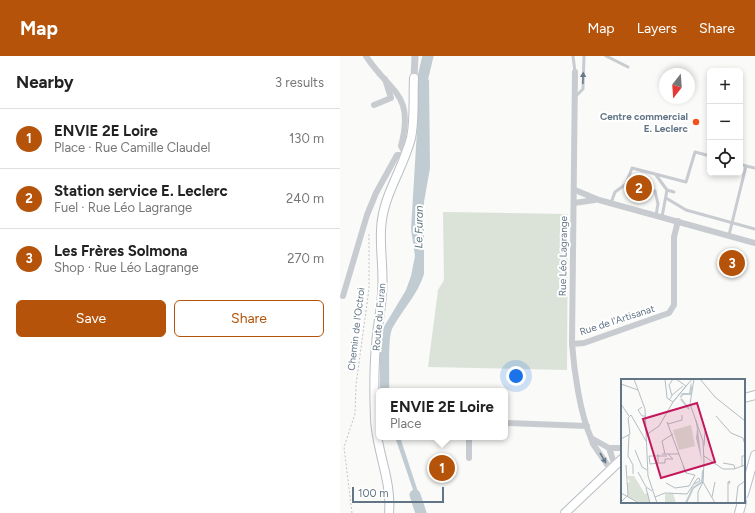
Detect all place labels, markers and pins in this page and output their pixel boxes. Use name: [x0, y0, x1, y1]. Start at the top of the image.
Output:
place label: Centre commercial E. Leclerc: [600, 110, 689, 135]
marker: Centre commercial E. Leclerc: [691, 117, 701, 127]
pin: 2: [626, 173, 652, 203]
pin: 3: [719, 248, 745, 278]
pin: 1: [429, 453, 455, 483]

